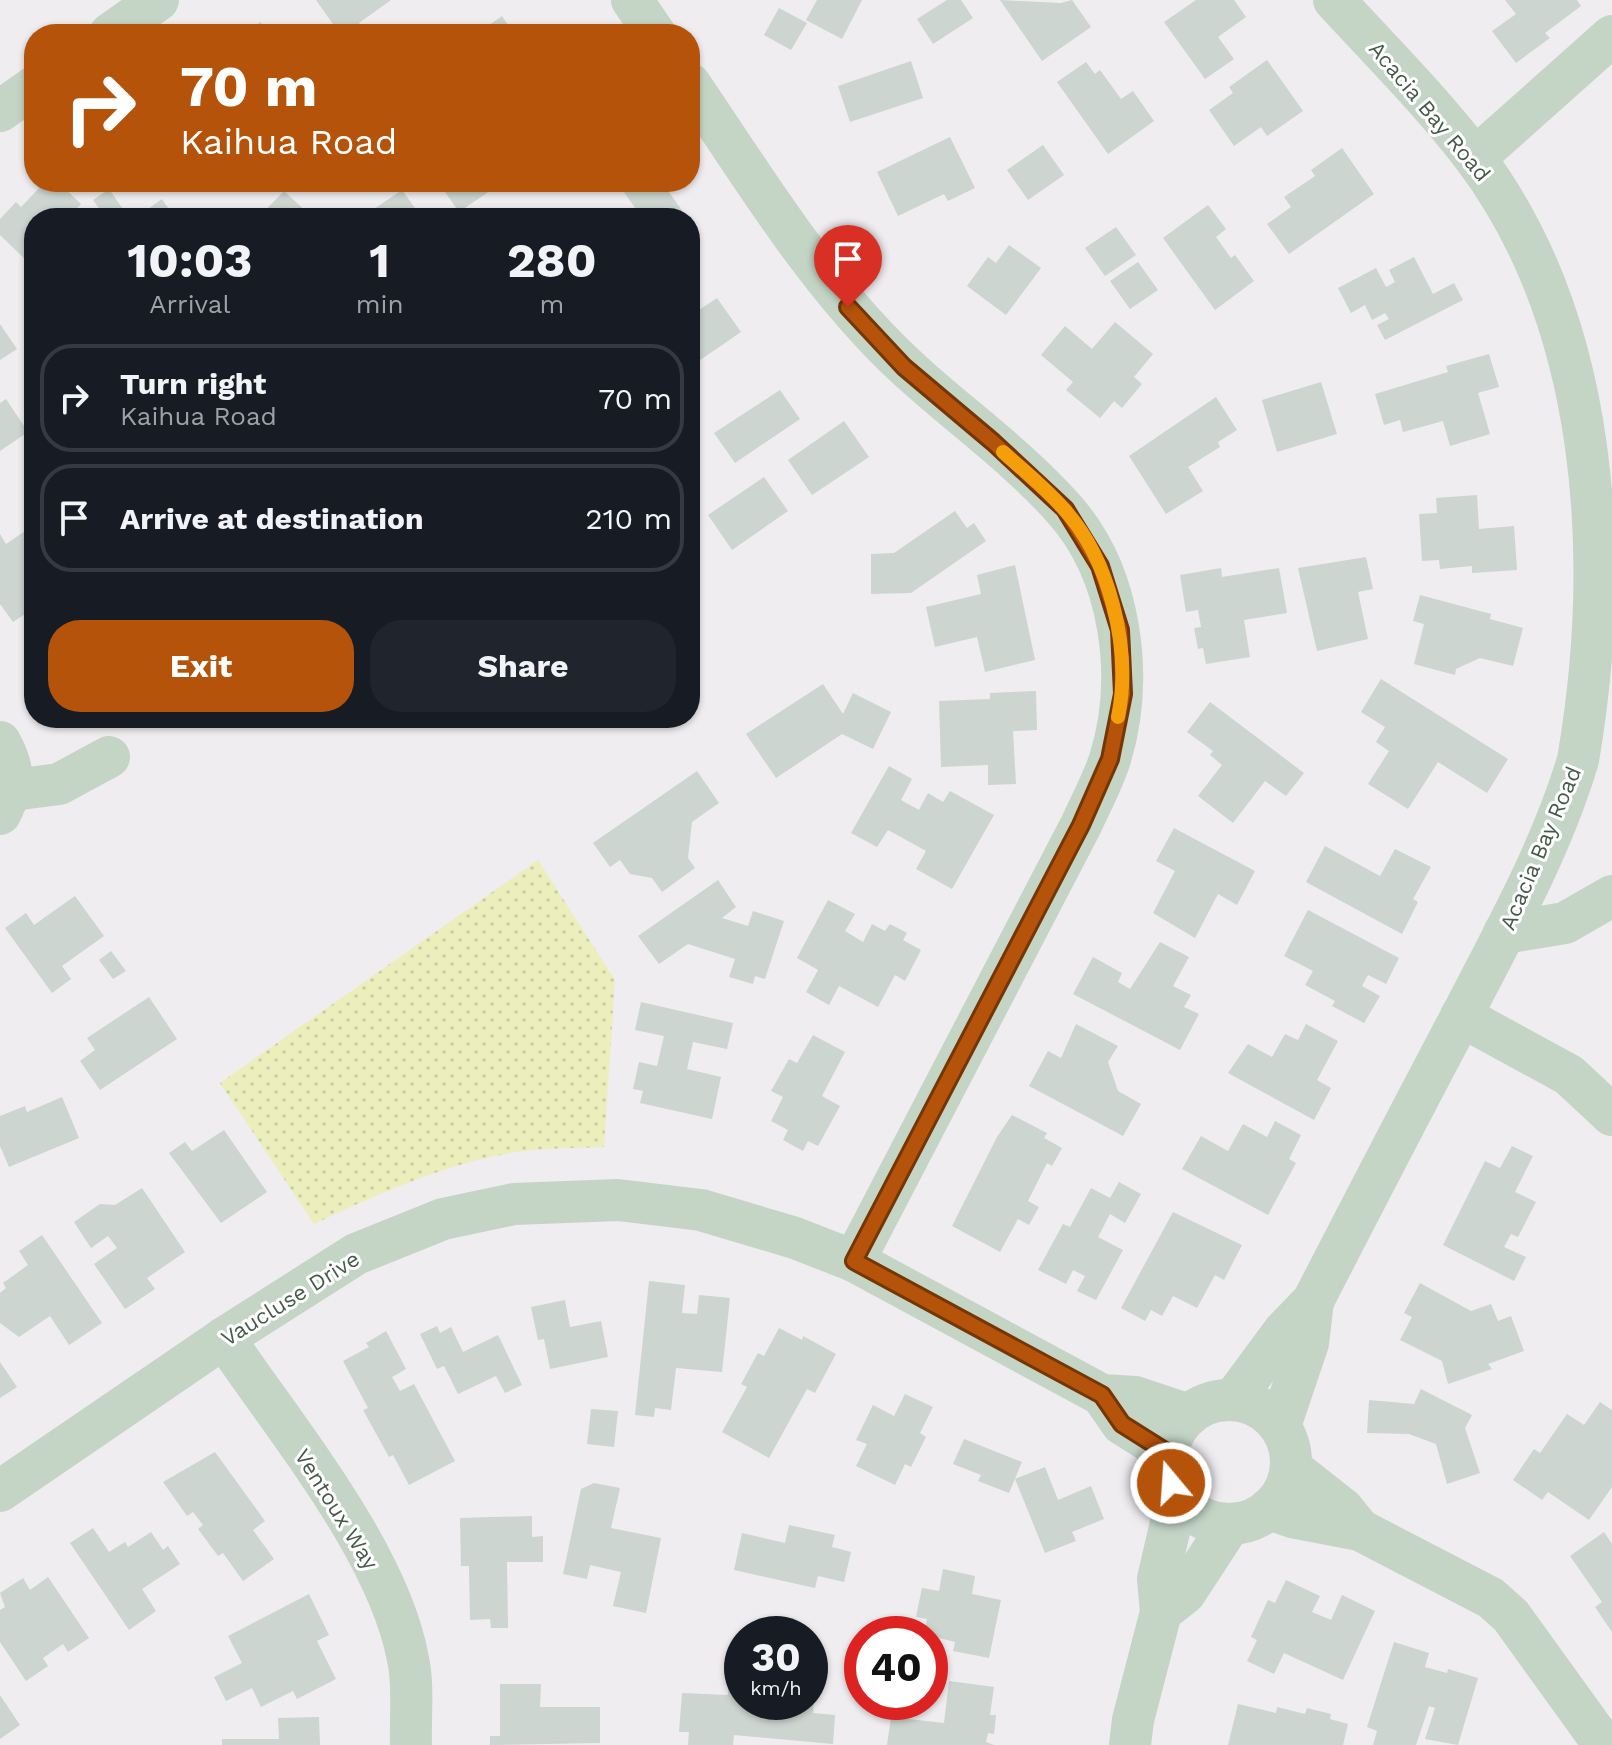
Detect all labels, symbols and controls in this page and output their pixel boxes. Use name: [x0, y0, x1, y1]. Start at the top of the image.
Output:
street label: Acacia Bay Road: [1364, 36, 1495, 186]
text: 70 m: [180, 54, 317, 120]
icon: right: [48, 56, 152, 160]
text: Kaihua Road: [180, 121, 397, 163]
pin: [814, 225, 882, 307]
text: 10:03: [127, 232, 252, 289]
text: 1: [369, 232, 390, 289]
text: 280: [507, 232, 597, 289]
icon: arrive: [826, 237, 870, 281]
text: Arrival: [149, 289, 230, 319]
text: min: [356, 289, 404, 319]
text: m: [539, 289, 564, 319]
text: Turn right: [120, 366, 266, 401]
icon: right: [52, 376, 96, 420]
text: 70 m: [598, 381, 672, 416]
text: Kaihua Road: [120, 401, 277, 431]
icon: arrive: [52, 496, 96, 540]
text: Arrive at destination: [120, 501, 424, 536]
text: 210 m: [585, 501, 672, 536]
button: Exit: [48, 620, 354, 712]
button: Share: [370, 620, 676, 712]
street label: Acacia Bay Road: [1495, 763, 1586, 934]
street label: Vaucluse Drive: [217, 1246, 364, 1351]
position arrow: [1129, 1441, 1213, 1525]
street label: Ventoux Way: [290, 1445, 384, 1575]
speed limit sign: 40: [844, 1616, 948, 1720]
text: 30: [751, 1634, 801, 1681]
text: km/h: [750, 1676, 802, 1700]

